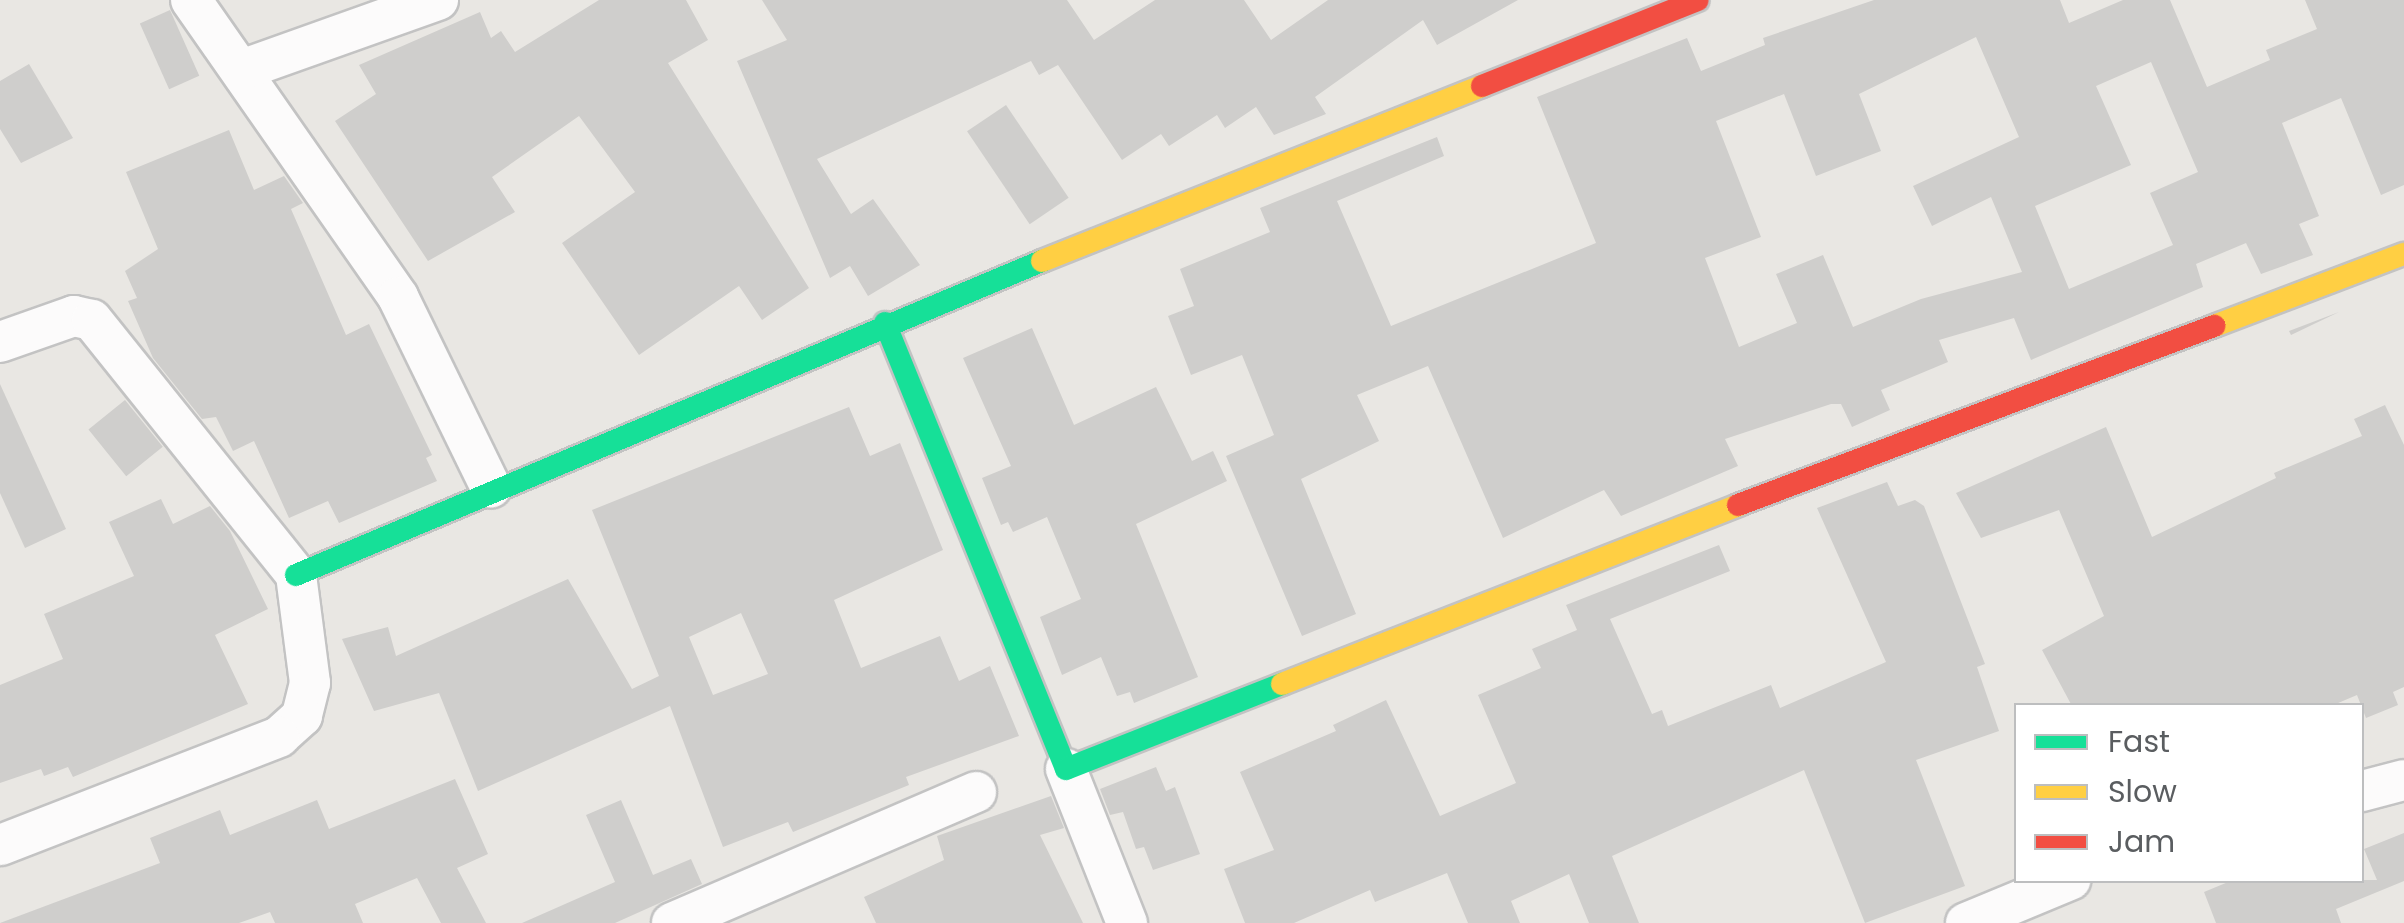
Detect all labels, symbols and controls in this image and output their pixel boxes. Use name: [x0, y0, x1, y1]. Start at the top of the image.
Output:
legend: [2014, 703, 2364, 883]
text: Fast: [2108, 720, 2170, 763]
text: Slow: [2108, 770, 2177, 813]
text: Jam: [2108, 820, 2175, 863]

